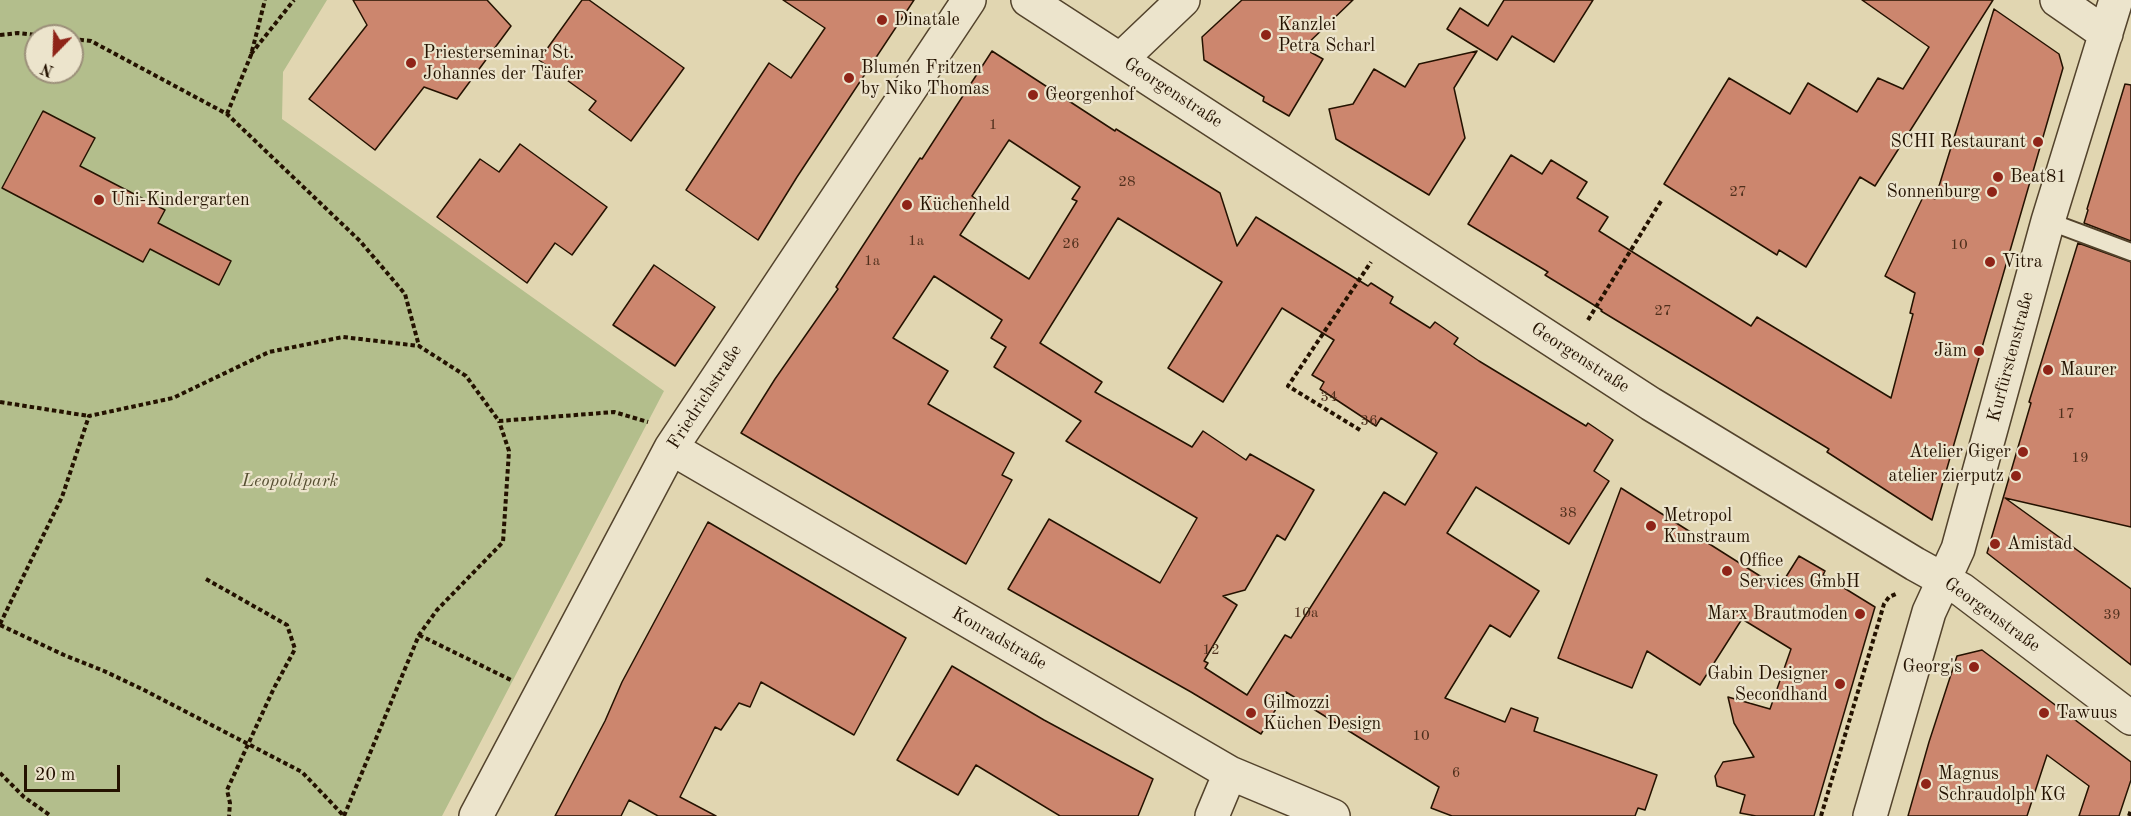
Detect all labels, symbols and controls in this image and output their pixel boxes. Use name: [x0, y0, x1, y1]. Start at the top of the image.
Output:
place label: Dinatale: [894, 9, 960, 31]
marker: Dinatale: [875, 13, 889, 27]
place label: Kanzlei Petra Scharl: [1278, 14, 1375, 57]
north arrow: [24, 24, 84, 84]
marker: Kanzlei Petra Scharl: [1259, 28, 1273, 42]
place label: Priesterseminar St. Johannes der Täufer: [423, 42, 583, 84]
street label: Georgenstraße: [1120, 53, 1226, 133]
marker: Priesterseminar St. Johannes der Täufer: [404, 56, 418, 70]
place label: Blumen Fritzen by Niko Thomas: [861, 57, 989, 100]
text: N: [39, 59, 57, 78]
marker: Blumen Fritzen by Niko Thomas: [842, 71, 856, 85]
place label: Georgenhof: [1045, 84, 1135, 106]
marker: Georgenhof: [1026, 88, 1040, 102]
house number: 1: [989, 116, 997, 134]
place label: SCHI Restaurant: [1890, 131, 2026, 153]
marker: SCHI Restaurant: [2031, 135, 2045, 149]
place label: Beat81: [2010, 166, 2067, 188]
marker: Beat81: [1991, 170, 2005, 184]
house number: 28: [1118, 173, 1136, 191]
place label: Sonnenburg: [1887, 181, 1980, 203]
house number: 27: [1729, 183, 1747, 201]
marker: Sonnenburg: [1985, 185, 1999, 199]
place label: Uni-Kindergarten: [111, 189, 250, 211]
marker: Uni-Kindergarten: [92, 193, 106, 207]
place label: Küchenheld: [919, 194, 1010, 216]
marker: Küchenheld: [900, 198, 914, 212]
house number: 1a: [908, 232, 924, 250]
house number: 26: [1062, 235, 1080, 253]
house number: 10: [1950, 236, 1968, 254]
place label: Vitra: [2002, 251, 2043, 273]
house number: 1a: [864, 252, 880, 270]
marker: Vitra: [1983, 255, 1997, 269]
street label: Kurfürstenstraße: [1983, 290, 2039, 424]
house number: 27: [1654, 302, 1672, 320]
street label: Georgenstraße: [1527, 318, 1633, 398]
place label: Jäm: [1934, 340, 1967, 362]
street label: Friedrichstraße: [663, 341, 747, 453]
marker: Jäm: [1972, 344, 1986, 358]
place label: Maurer: [2060, 359, 2117, 381]
marker: Maurer: [2041, 363, 2055, 377]
house number: 34: [1320, 388, 1338, 406]
house number: 17: [2057, 405, 2075, 423]
house number: 36: [1360, 412, 1378, 430]
place label: Atelier Giger: [1909, 441, 2011, 463]
marker: Atelier Giger: [2016, 445, 2030, 459]
house number: 19: [2071, 449, 2089, 467]
place label: atelier zierputz: [1889, 465, 2004, 487]
marker: atelier zierputz: [2009, 469, 2023, 483]
park label: Leopoldpark: [242, 470, 338, 492]
house number: 38: [1559, 504, 1577, 522]
place label: Metropol Kunstraum: [1663, 505, 1750, 548]
marker: Metropol Kunstraum: [1644, 519, 1658, 533]
place label: Amistad: [2007, 533, 2072, 555]
marker: Amistad: [1988, 537, 2002, 551]
place label: Office Services GmbH: [1739, 550, 1860, 592]
marker: Office Services GmbH: [1720, 564, 1734, 578]
street label: Georgenstraße: [1940, 573, 2044, 657]
street label: Konradstraße: [948, 603, 1050, 675]
place label: Marx Brautmoden: [1707, 603, 1848, 625]
house number: 10a: [1294, 604, 1318, 622]
house number: 39: [2103, 606, 2121, 624]
marker: Marx Brautmoden: [1853, 607, 1867, 621]
house number: 12: [1202, 641, 1220, 659]
place label: Georg's: [1903, 656, 1962, 678]
marker: Georg's: [1967, 660, 1981, 674]
place label: Gabin Designer Secondhand: [1707, 663, 1828, 706]
marker: Gabin Designer Secondhand: [1833, 677, 1847, 691]
place label: Gilmozzi Küchen Design: [1263, 692, 1381, 734]
place label: Tawuus: [2056, 702, 2117, 724]
marker: Gilmozzi Küchen Design: [1244, 706, 1258, 720]
marker: Tawuus: [2037, 706, 2051, 720]
house number: 10: [1412, 727, 1430, 745]
scale bar: [27, 753, 123, 791]
place label: Magnus Schraudolph KG: [1938, 763, 2066, 806]
house number: 6: [1452, 764, 1460, 782]
text: 20 m: [35, 766, 75, 784]
marker: Magnus Schraudolph KG: [1919, 777, 1933, 791]

